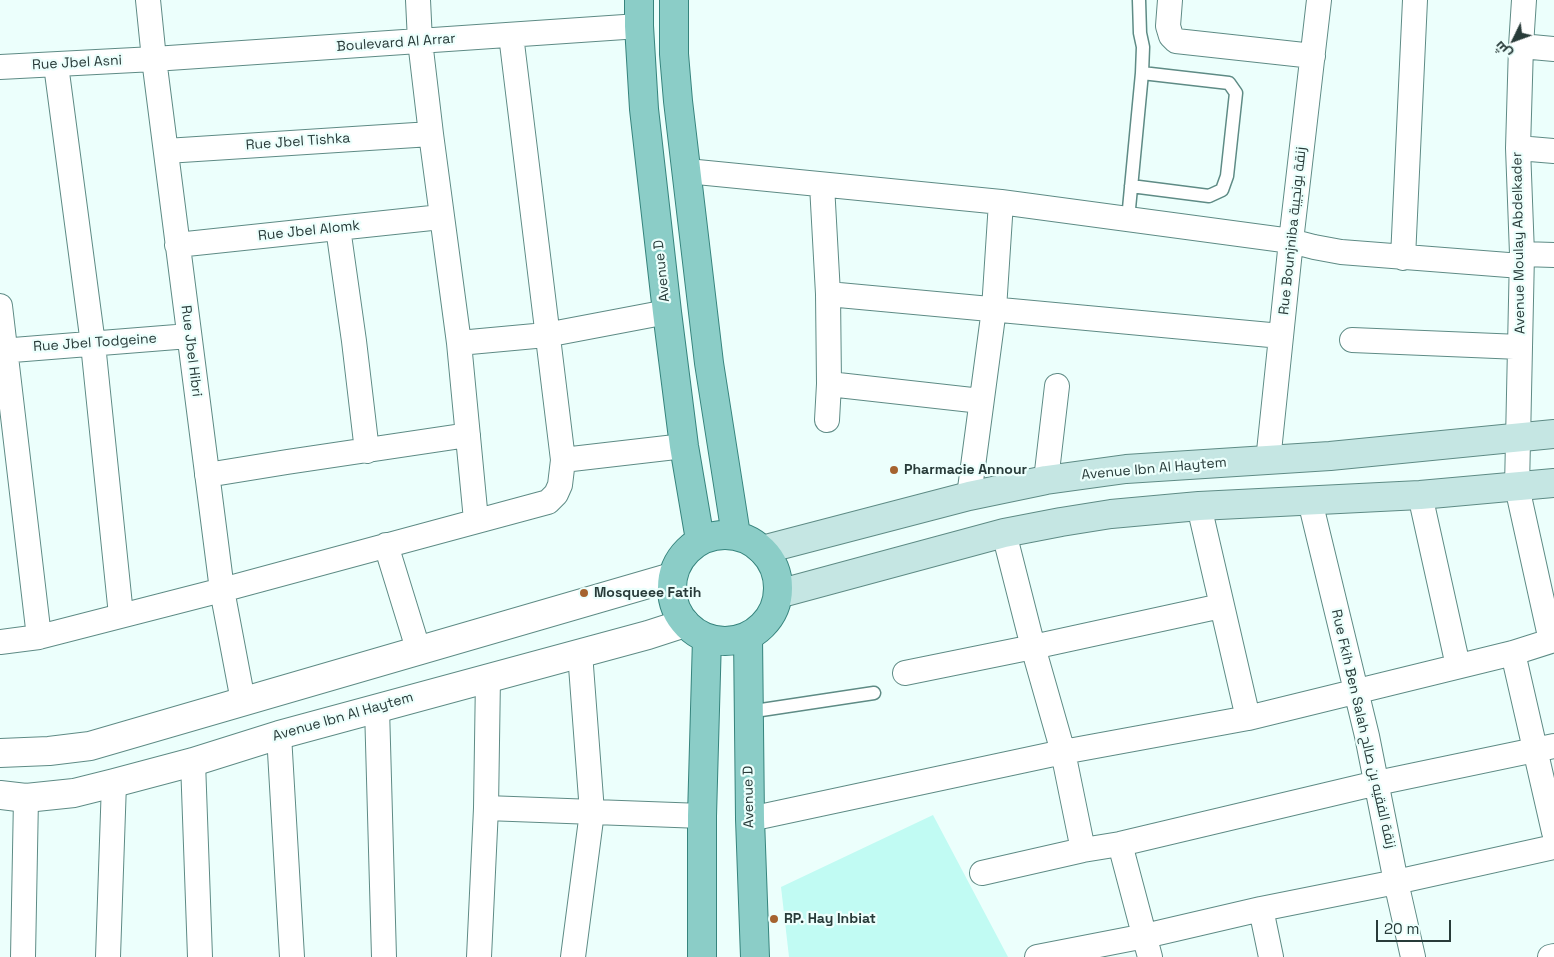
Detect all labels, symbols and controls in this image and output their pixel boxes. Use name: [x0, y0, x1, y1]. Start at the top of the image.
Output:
north arrow: [1489, 15, 1539, 65]
street label: Boulevard Al Arrar: [336, 30, 456, 56]
text: ش: [1490, 37, 1516, 63]
street label: Rue Jbel Asni: [32, 52, 122, 74]
street label: Rue Jbel Tishka: [245, 130, 351, 154]
street label: Rue Bounjniba زنقة بونجيبة: [1276, 146, 1310, 316]
street label: Avenue Moulay Abdelkader: [1509, 152, 1529, 334]
street label: Rue Jbel Alomk: [257, 217, 361, 245]
street label: Avenue D: [650, 239, 674, 303]
street label: Rue Jbel Hibri: [177, 304, 205, 398]
street label: Rue Jbel Todgeine: [33, 330, 157, 356]
street label: Avenue Ibn Al Haytem: [1081, 454, 1227, 484]
place label: Pharmacie Annour: [904, 462, 1027, 478]
marker: Pharmacie Annour: [888, 464, 900, 476]
place label: Mosqueee Fatih: [594, 585, 701, 601]
marker: Mosqueee Fatih: [578, 587, 590, 599]
street label: Rue Fkih Ben Salah زنقة الفقيه بن صالح: [1327, 608, 1399, 850]
street label: Avenue Ibn Al Haytem: [271, 689, 415, 745]
street label: Avenue D: [740, 766, 758, 828]
scale bar: [1379, 910, 1454, 942]
place label: RP. Hay Inbiat: [784, 911, 876, 927]
marker: RP. Hay Inbiat: [768, 913, 780, 925]
text: 20 m: [1384, 919, 1419, 938]

